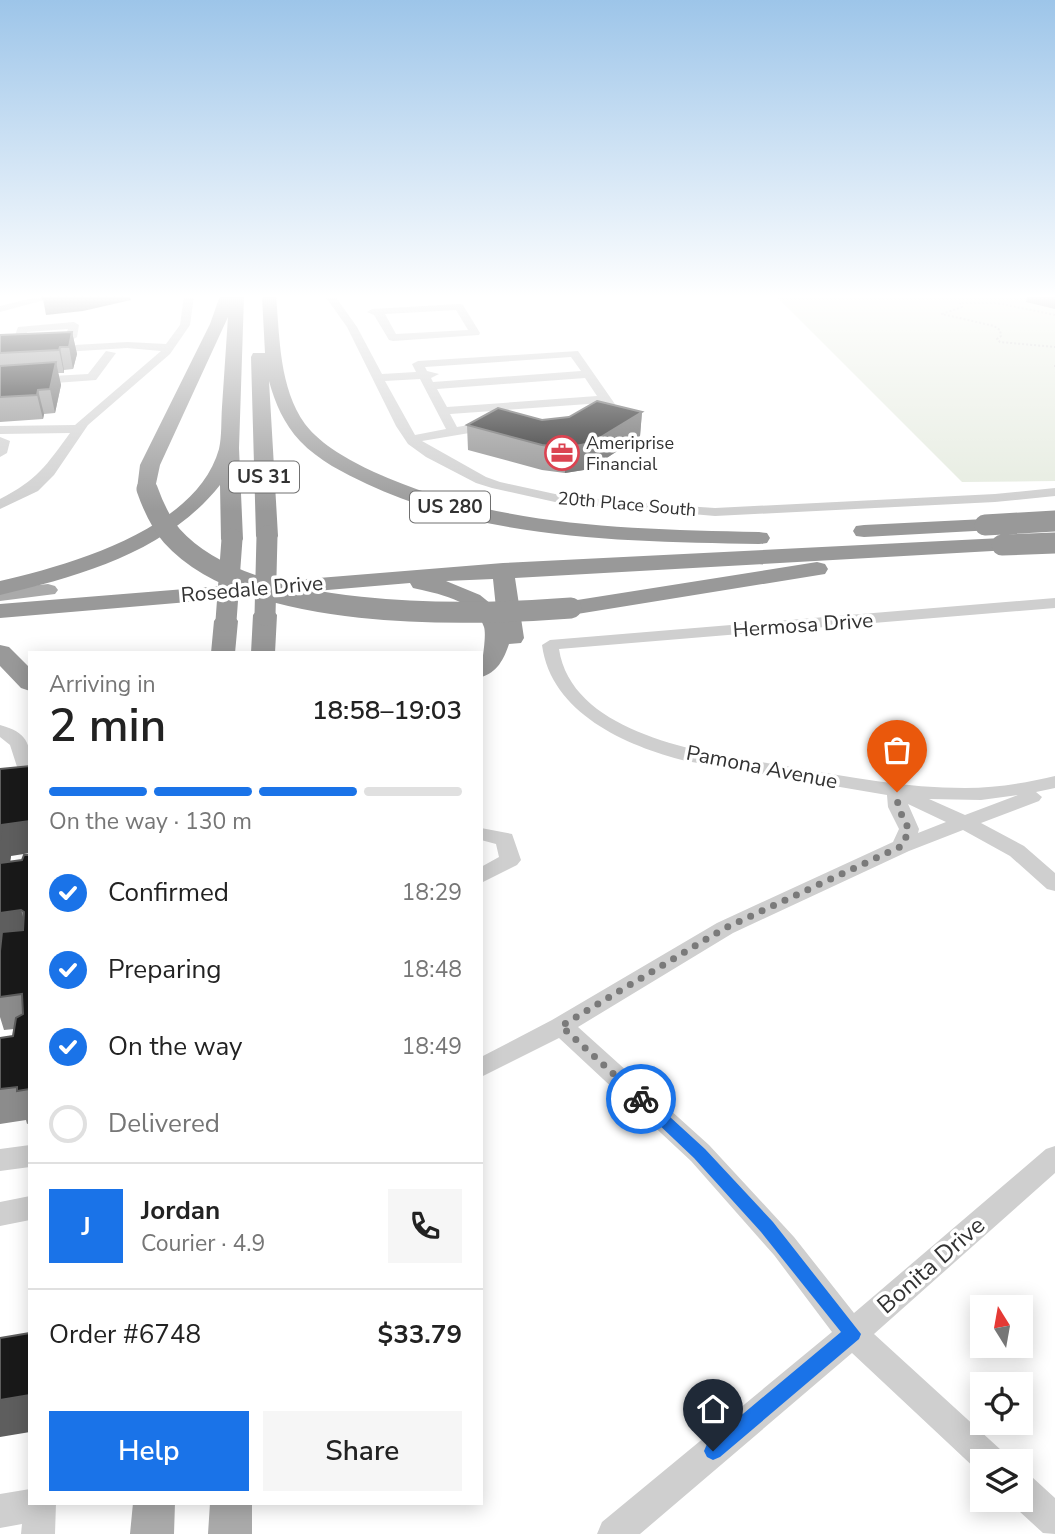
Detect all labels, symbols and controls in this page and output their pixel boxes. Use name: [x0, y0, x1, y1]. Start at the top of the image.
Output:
place label: Ameriprise Financial: [586, 431, 674, 476]
office icon: Ameriprise Financial: [543, 434, 581, 472]
road number: US 31: [229, 462, 299, 492]
street label: 20th Place South: [557, 486, 697, 522]
road number: US 280: [410, 492, 490, 522]
street label: Rosedale Drive: [180, 569, 324, 609]
street label: Hermosa Drive: [732, 606, 874, 644]
text: Arriving in: [49, 669, 156, 700]
text: 18:58–19:03: [312, 693, 462, 728]
text: 2 min: [49, 694, 166, 757]
pin: [867, 720, 927, 792]
icon: bag: [878, 731, 916, 769]
street label: Pamona Avenue: [684, 739, 840, 795]
text: On the way · 130 m: [49, 806, 252, 837]
icon: check: [49, 874, 87, 912]
text: Confirmed: [108, 875, 229, 910]
text: 18:29: [402, 877, 462, 908]
icon: check: [49, 951, 87, 989]
text: Preparing: [108, 952, 221, 987]
text: 18:48: [402, 954, 462, 985]
icon: check: [49, 1028, 87, 1066]
text: On the way: [108, 1029, 242, 1064]
text: 18:49: [402, 1031, 462, 1062]
courier: [606, 1064, 676, 1134]
icon: bike: [622, 1080, 660, 1118]
text: Delivered: [108, 1106, 220, 1141]
button: phone: [388, 1189, 462, 1263]
text: Jordan: [141, 1193, 220, 1228]
text: J: [81, 1209, 91, 1244]
street label: Bonita Drive: [870, 1209, 992, 1321]
text: Courier · 4.9: [141, 1228, 265, 1259]
north arrow: [970, 1295, 1032, 1358]
map controls: [970, 1295, 1033, 1512]
text: Order #6748: [49, 1317, 201, 1352]
text: $33.79: [378, 1317, 462, 1352]
button: locate: [970, 1372, 1033, 1435]
pin: [683, 1379, 743, 1451]
icon: home: [694, 1390, 732, 1428]
button: Help: [49, 1411, 249, 1491]
button: Share: [263, 1411, 462, 1491]
button: layers: [970, 1449, 1033, 1512]

